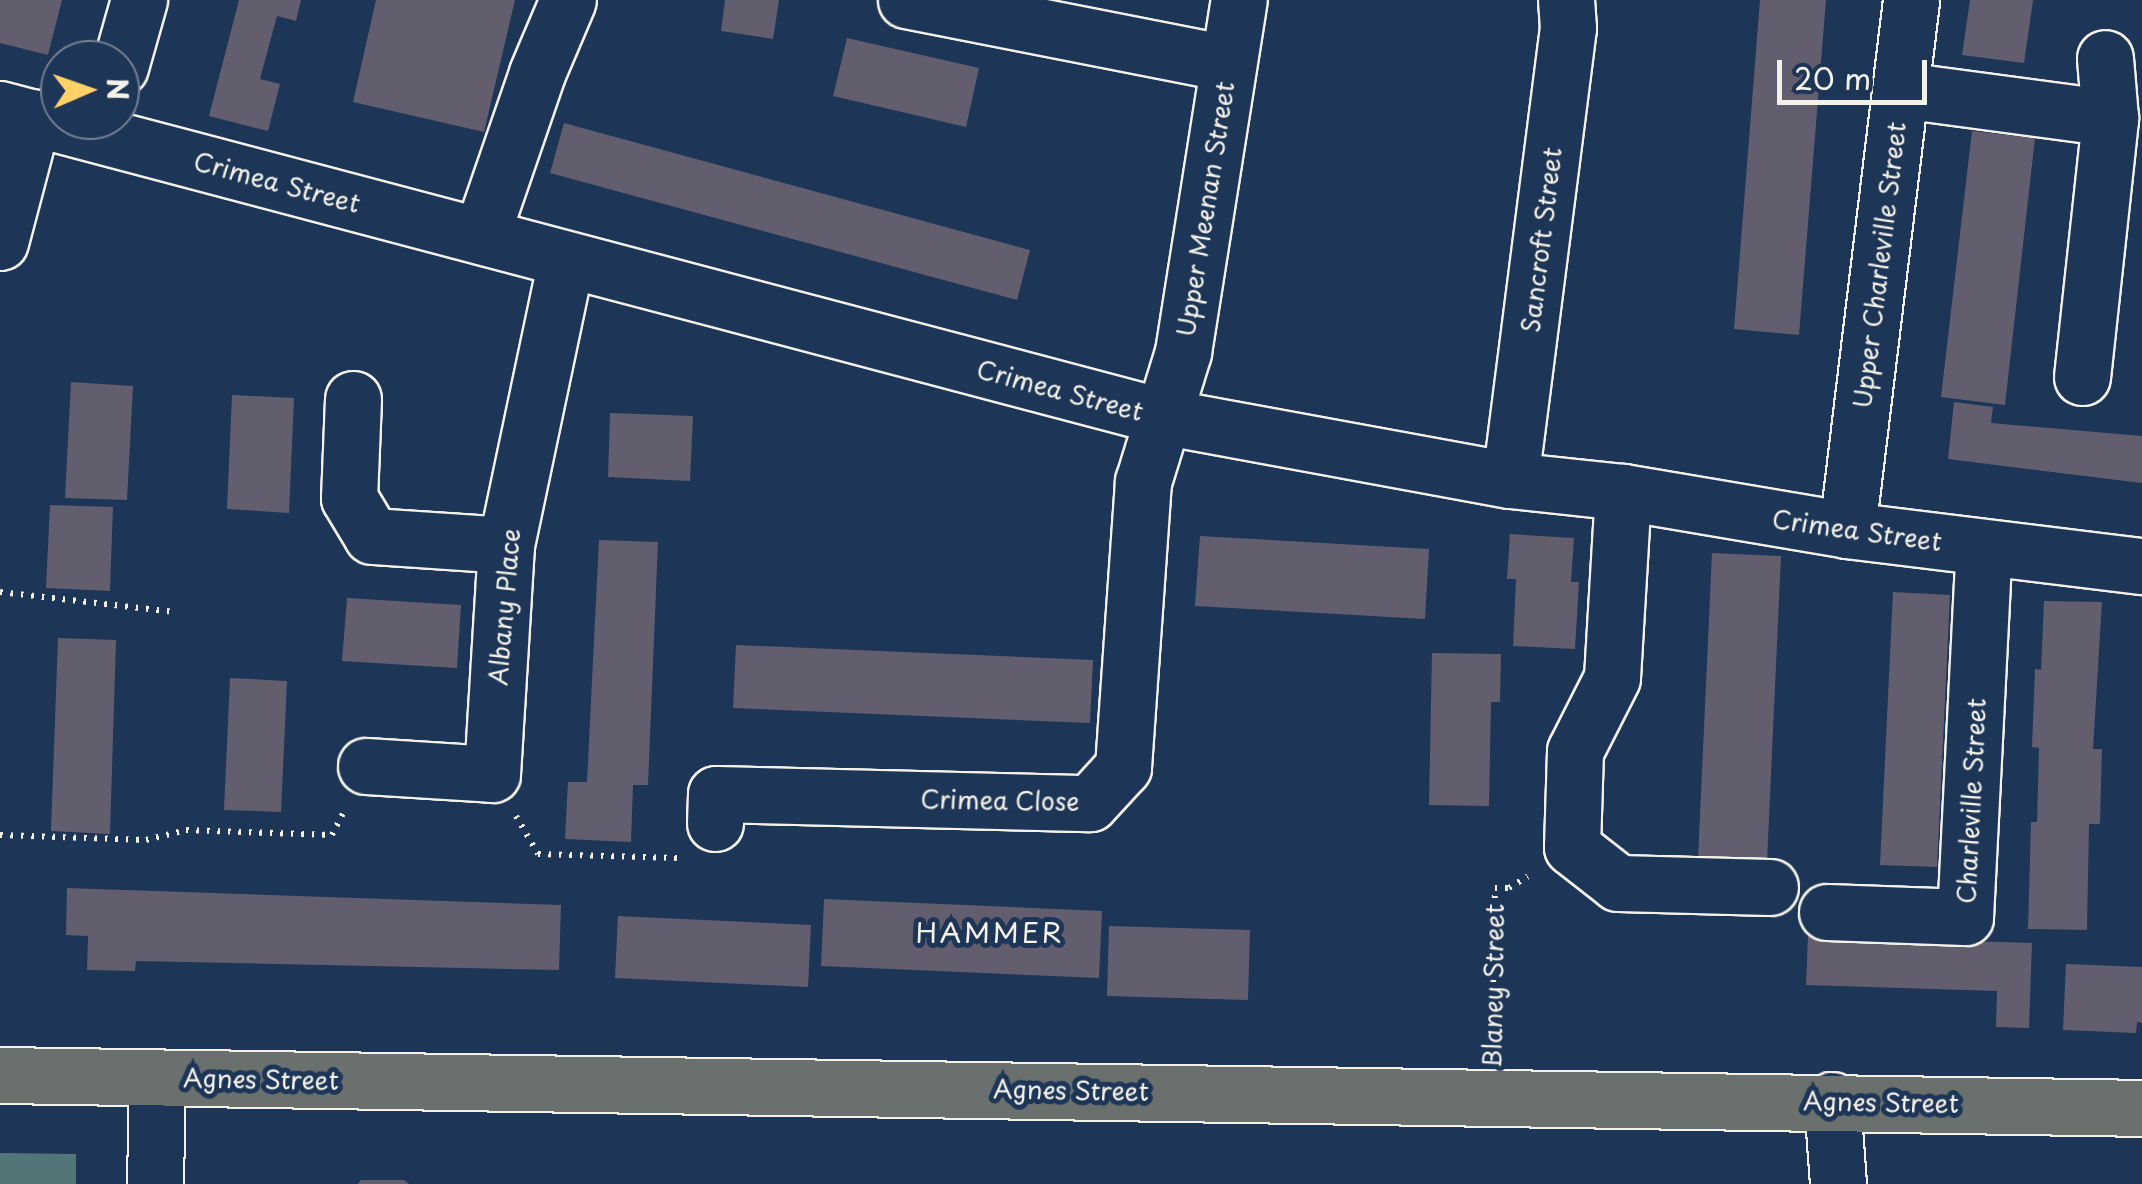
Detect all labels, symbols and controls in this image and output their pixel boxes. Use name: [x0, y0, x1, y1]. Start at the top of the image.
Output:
north arrow: [40, 40, 140, 140]
scale bar: [1782, 40, 1932, 102]
text: 20 m: [1794, 55, 1871, 100]
text: N: [97, 77, 140, 101]
street label: Upper Meenan Street: [1170, 79, 1240, 339]
street label: Upper Charleville Street: [1847, 120, 1911, 410]
street label: Crimea Street: [191, 145, 363, 219]
street label: Sancroft Street: [1515, 145, 1567, 335]
street label: Crimea Street: [974, 353, 1146, 427]
street label: Crimea Street: [1770, 503, 1944, 557]
street label: Albany Place: [482, 528, 526, 686]
street label: Charleville Street: [1951, 697, 1991, 905]
street label: Crimea Close: [920, 784, 1080, 816]
street label: Blaney Street: [1477, 903, 1509, 1069]
district label: HAMMER: [916, 915, 1064, 949]
street label: Agnes Street: [182, 1063, 340, 1095]
street label: Agnes Street: [992, 1074, 1150, 1106]
street label: Agnes Street: [1802, 1086, 1960, 1118]

